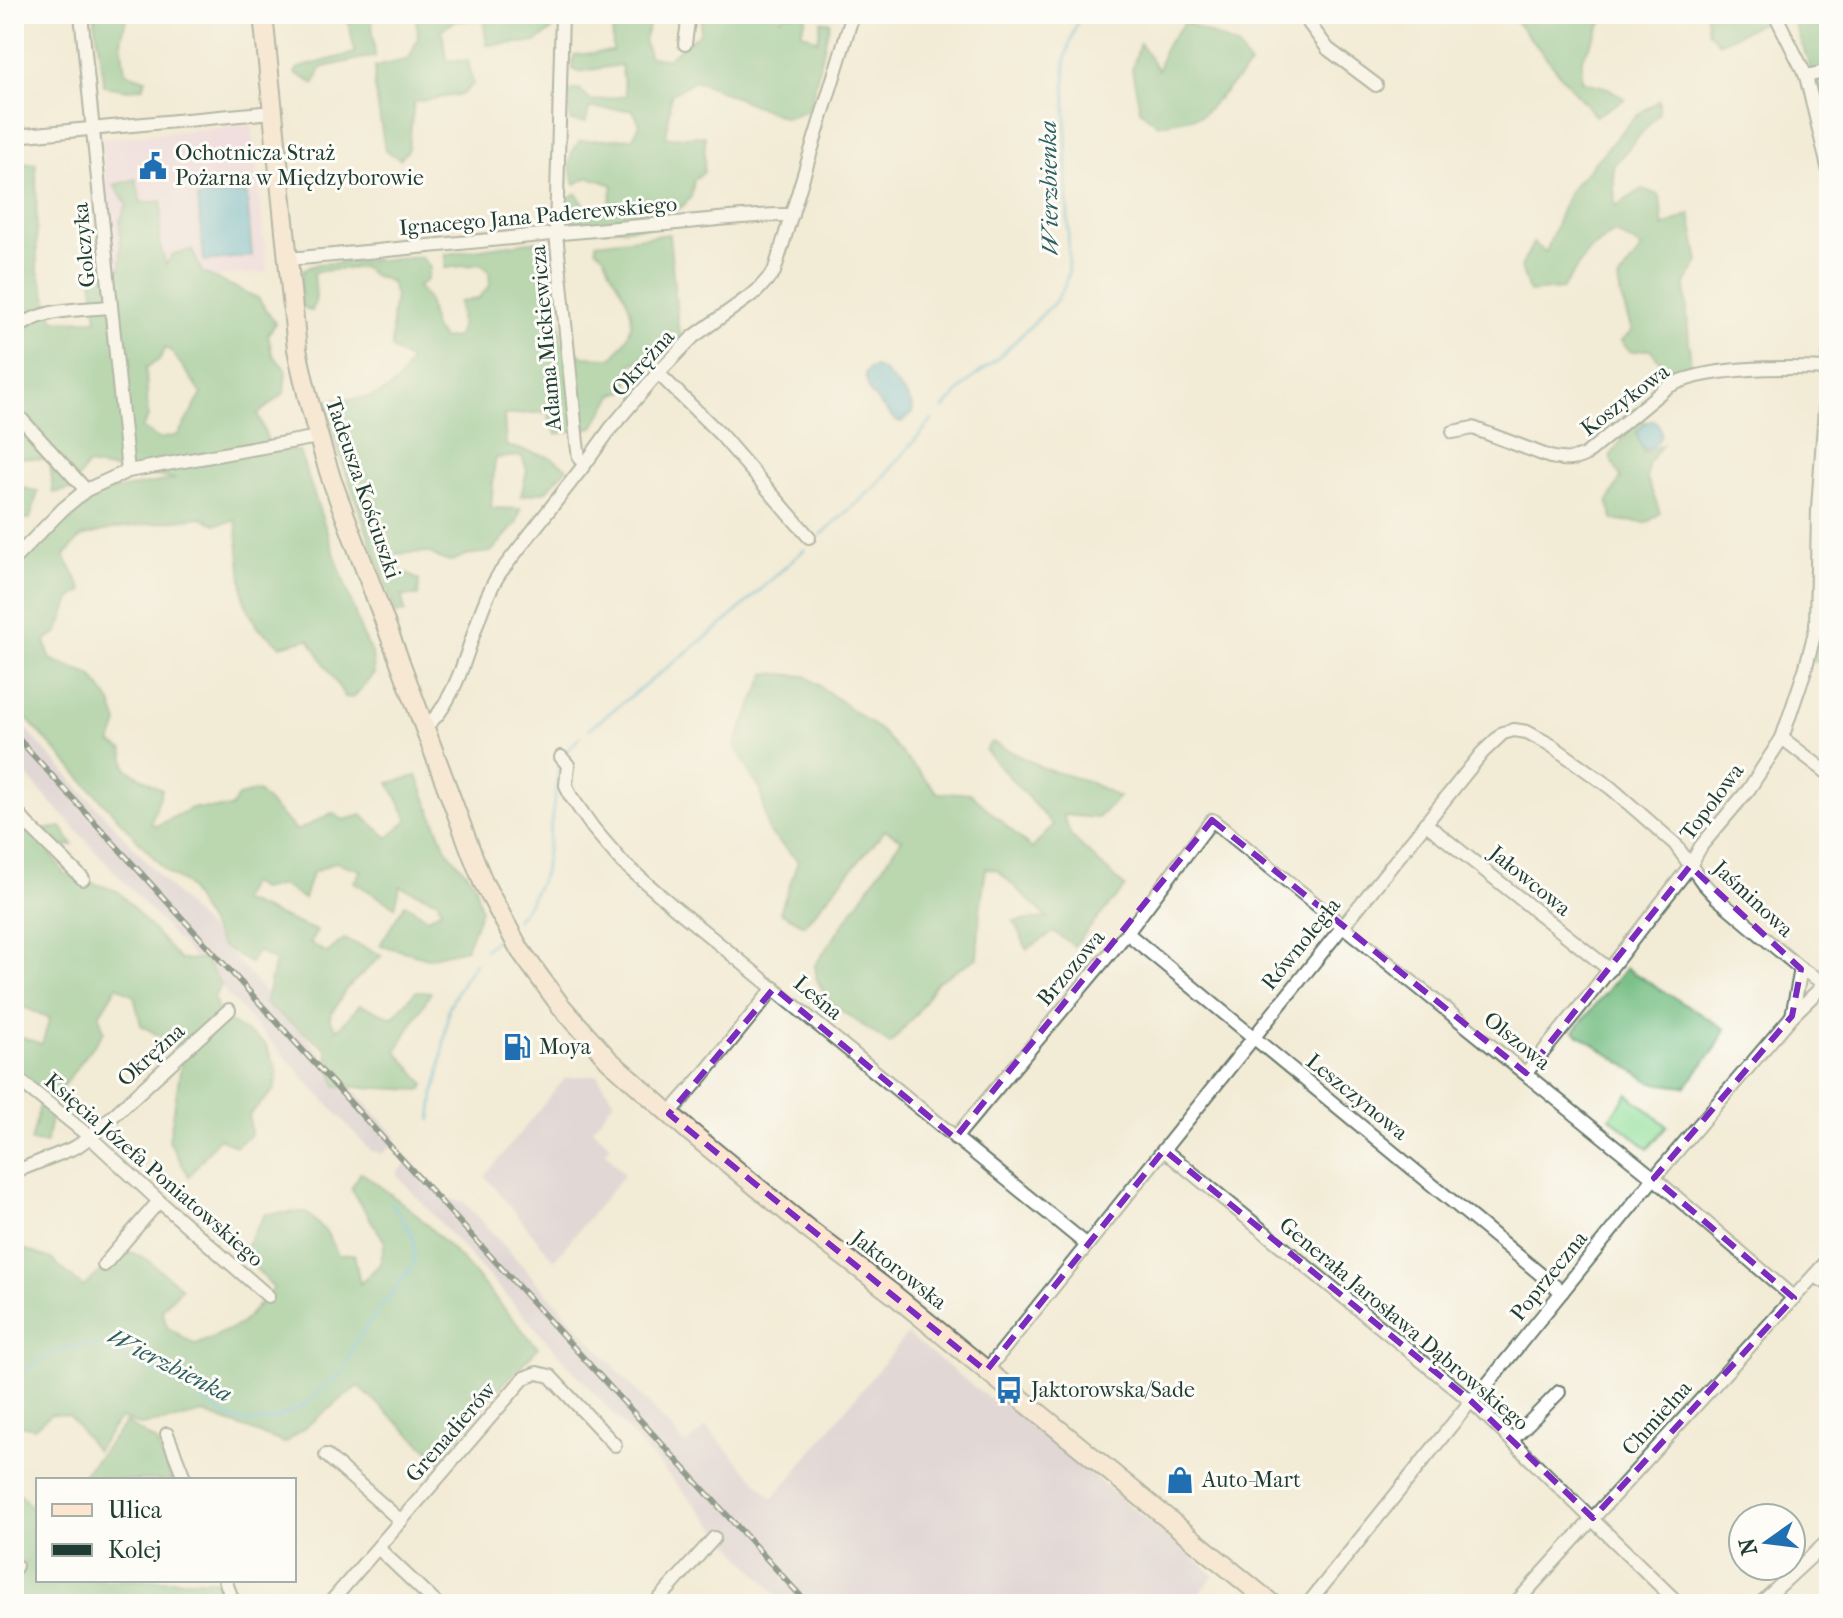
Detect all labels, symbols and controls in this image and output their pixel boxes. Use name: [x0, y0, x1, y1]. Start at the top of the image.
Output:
water label: Wierzbienka: [1034, 120, 1064, 256]
place label: Ochotnicza Straż Pożarna w Międzyborowie: [175, 140, 424, 191]
public building icon: Ochotnicza Straż Pożarna w Międzyborowie: [138, 151, 168, 181]
street label: Ignacego Jana Paderewskiego: [398, 191, 678, 241]
street label: Golczyka: [67, 201, 101, 288]
street label: Adama Mickiewicza: [525, 243, 567, 433]
street label: Okrężna: [606, 323, 680, 402]
street label: Koszykowa: [1576, 358, 1675, 442]
street label: Tadeusza Kościuszki: [320, 394, 406, 583]
street label: Topolowa: [1675, 758, 1750, 846]
street label: Jałowcowa: [1482, 839, 1577, 922]
street label: Jaśminowa: [1706, 854, 1799, 943]
street label: Równoległa: [1256, 892, 1347, 995]
street label: Brzozowa: [1032, 924, 1111, 1011]
street label: Leśna: [788, 970, 848, 1026]
street label: Olszowa: [1478, 1006, 1556, 1076]
street label: Okrężna: [112, 1018, 191, 1092]
fuel station icon: Moya: [502, 1032, 532, 1062]
place label: Moya: [539, 1034, 592, 1060]
street label: Leszczynowa: [1301, 1048, 1414, 1146]
street label: Księcia Józefa Poniatowskiego: [39, 1068, 269, 1272]
street label: Generała Jarosława Dąbrowskiego: [1274, 1212, 1534, 1436]
street label: Jaktorowska: [844, 1223, 953, 1316]
street label: Poprzeczna: [1505, 1225, 1594, 1326]
water label: Wierzbienka: [104, 1322, 236, 1408]
bus stop icon: Jaktorowska/Sade: [994, 1375, 1024, 1405]
street label: Chmielna: [1617, 1375, 1698, 1461]
street label: Grenadierów: [400, 1376, 502, 1487]
place label: Jaktorowska/Sade: [1029, 1377, 1195, 1403]
shop icon: Auto-Mart: [1165, 1465, 1195, 1495]
place label: Auto-Mart: [1201, 1467, 1301, 1493]
legend: [36, 1478, 296, 1582]
text: Ulica: [108, 1496, 163, 1524]
north arrow: [1727, 1502, 1807, 1582]
text: N: [1734, 1535, 1763, 1558]
text: Kolej: [108, 1536, 161, 1564]

